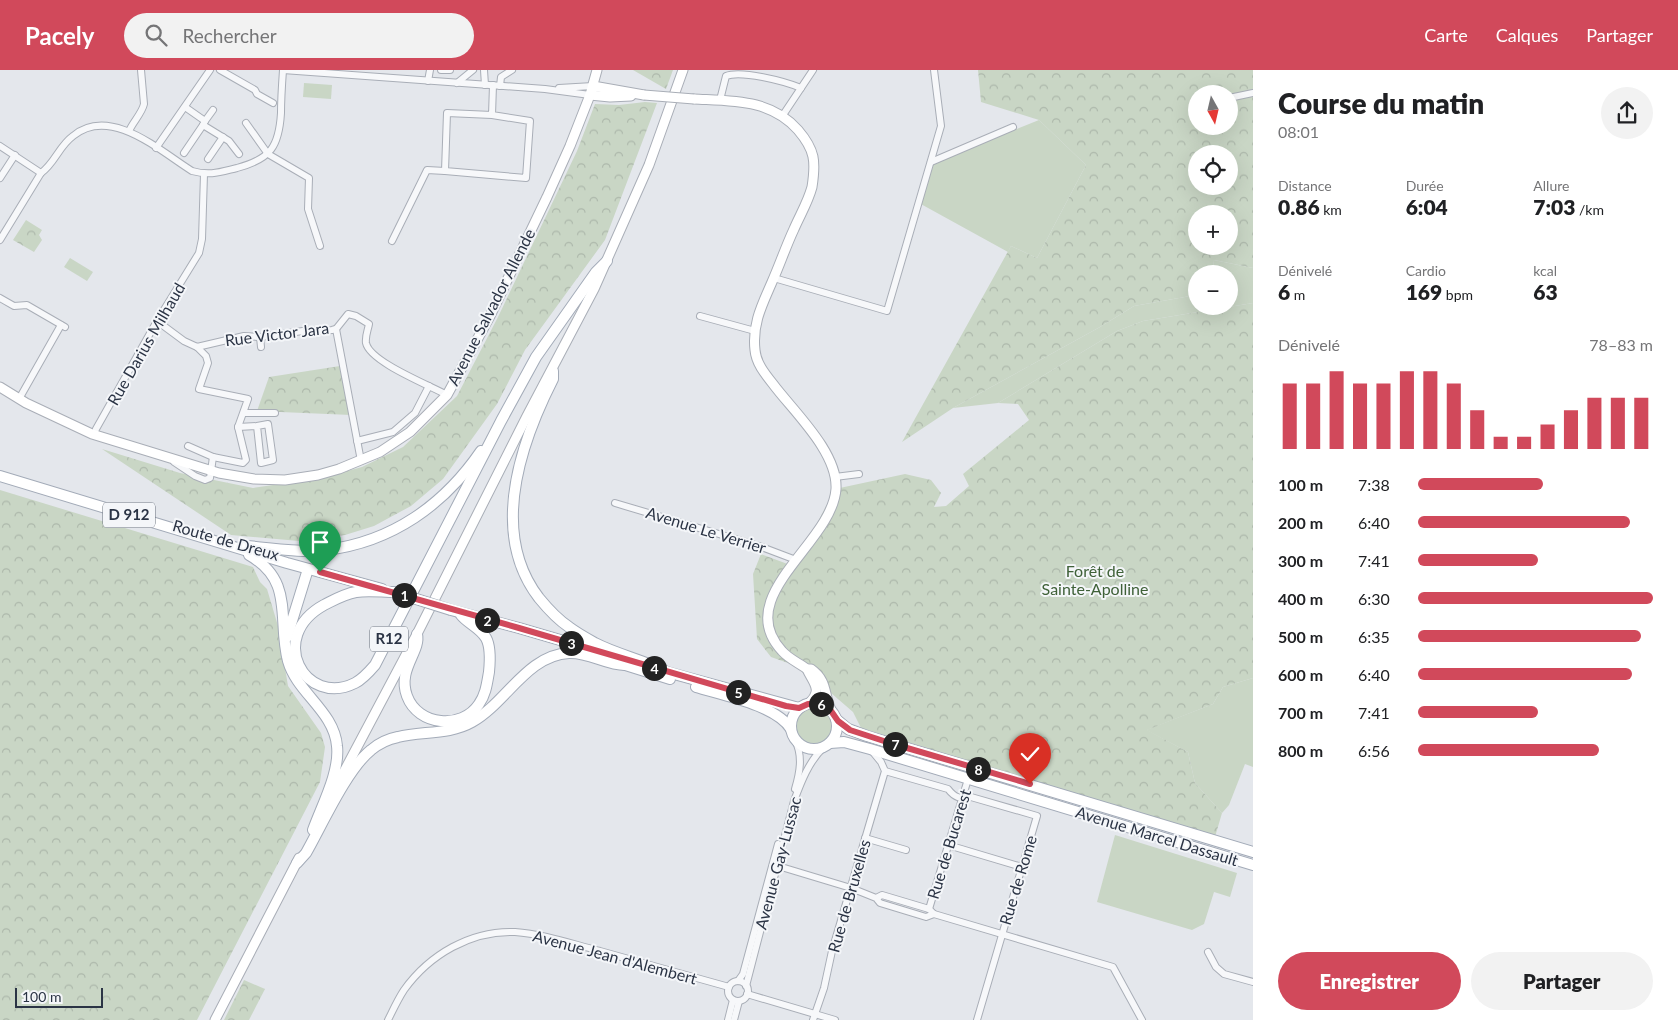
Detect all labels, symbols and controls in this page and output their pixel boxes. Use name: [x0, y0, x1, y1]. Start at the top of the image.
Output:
search box: [124, 13, 474, 58]
text: Pacely: [25, 21, 94, 50]
icon: search: [142, 21, 170, 49]
text: Rechercher: [182, 24, 277, 47]
text: Carte: [1424, 24, 1468, 46]
text: Calques: [1496, 24, 1558, 46]
text: Partager: [1586, 24, 1653, 46]
north arrow: [1188, 85, 1238, 135]
map controls: [1188, 85, 1238, 315]
text: Course du matin: [1278, 86, 1484, 120]
button: share: [1601, 87, 1653, 139]
text: 08:01: [1278, 122, 1319, 141]
button: locate: [1188, 145, 1238, 195]
text: Distance: [1278, 177, 1332, 194]
text: Durée: [1406, 177, 1444, 194]
text: Allure: [1533, 177, 1569, 194]
text: 0.86: [1278, 194, 1320, 219]
text: 6:04: [1406, 194, 1448, 219]
text: 7:03: [1533, 194, 1575, 219]
text: km: [1320, 201, 1342, 218]
text: /km: [1575, 201, 1604, 218]
button: +: [1188, 205, 1238, 255]
street label: Avenue Salvador Allende: [443, 225, 538, 388]
text: Dénivelé: [1278, 262, 1332, 279]
text: Cardio: [1406, 262, 1446, 279]
text: kcal: [1533, 262, 1557, 279]
button: −: [1188, 265, 1238, 315]
street label: Rue Darius Milhaud: [103, 279, 188, 408]
text: 6: [1278, 279, 1290, 304]
text: 169: [1406, 279, 1442, 304]
text: 63: [1533, 279, 1558, 304]
text: m: [1290, 286, 1305, 303]
text: bpm: [1442, 286, 1473, 303]
street label: Rue Victor Jara: [224, 318, 330, 349]
text: Dénivelé: [1278, 335, 1340, 354]
text: 78–83 m: [1589, 335, 1653, 354]
text: 100 m: [1278, 475, 1323, 494]
text: 7:38: [1358, 475, 1390, 494]
road number: D 912: [103, 502, 155, 528]
street label: Avenue Le Verrier: [644, 502, 769, 557]
text: 200 m: [1278, 513, 1323, 532]
text: 6:40: [1358, 513, 1390, 532]
street label: Route de Dreux: [171, 515, 282, 564]
pin: [299, 521, 341, 572]
icon: arrive: [306, 528, 334, 556]
text: 300 m: [1278, 551, 1323, 570]
text: 7:41: [1358, 551, 1390, 570]
park label: Forêt de Sainte-Apolline: [1042, 561, 1148, 598]
pin: 1: [392, 582, 416, 608]
text: 1: [400, 587, 409, 604]
text: 400 m: [1278, 589, 1323, 608]
text: 6:30: [1358, 589, 1390, 608]
pin: 2: [474, 608, 500, 632]
text: 2: [483, 612, 492, 629]
road number: R12: [370, 626, 408, 652]
text: 500 m: [1278, 627, 1323, 646]
text: 6:35: [1358, 627, 1390, 646]
pin: 3: [558, 630, 584, 656]
text: 3: [567, 635, 576, 652]
pin: 4: [642, 656, 666, 680]
text: 4: [650, 660, 659, 677]
text: 600 m: [1278, 665, 1323, 684]
text: 6:40: [1358, 665, 1390, 684]
pin: 5: [726, 680, 750, 704]
text: 5: [734, 684, 743, 701]
pin: 6: [808, 692, 834, 716]
text: 6: [817, 696, 826, 713]
text: 700 m: [1278, 703, 1323, 722]
text: 7:41: [1358, 703, 1390, 722]
pin: 7: [882, 732, 908, 756]
pin: [1009, 733, 1051, 784]
text: 7: [891, 736, 900, 753]
icon: check: [1016, 740, 1044, 768]
text: 800 m: [1278, 741, 1323, 760]
text: 6:56: [1358, 741, 1390, 760]
pin: 8: [966, 756, 990, 782]
text: 8: [974, 761, 983, 778]
street label: Rue de Bucarest: [923, 786, 974, 901]
street label: Avenue Gay-Lussac: [751, 794, 804, 931]
street label: Avenue Marcel Dassault: [1074, 802, 1241, 869]
street label: Rue de Rome: [995, 833, 1040, 927]
street label: Rue de Bruxelles: [823, 837, 874, 955]
street label: Avenue Jean d'Alembert: [531, 925, 699, 988]
button: Enregistrer: [1278, 952, 1461, 1010]
button: Partager: [1471, 952, 1653, 1010]
scale bar: [15, 985, 102, 1008]
text: 100 m: [22, 988, 61, 1005]

